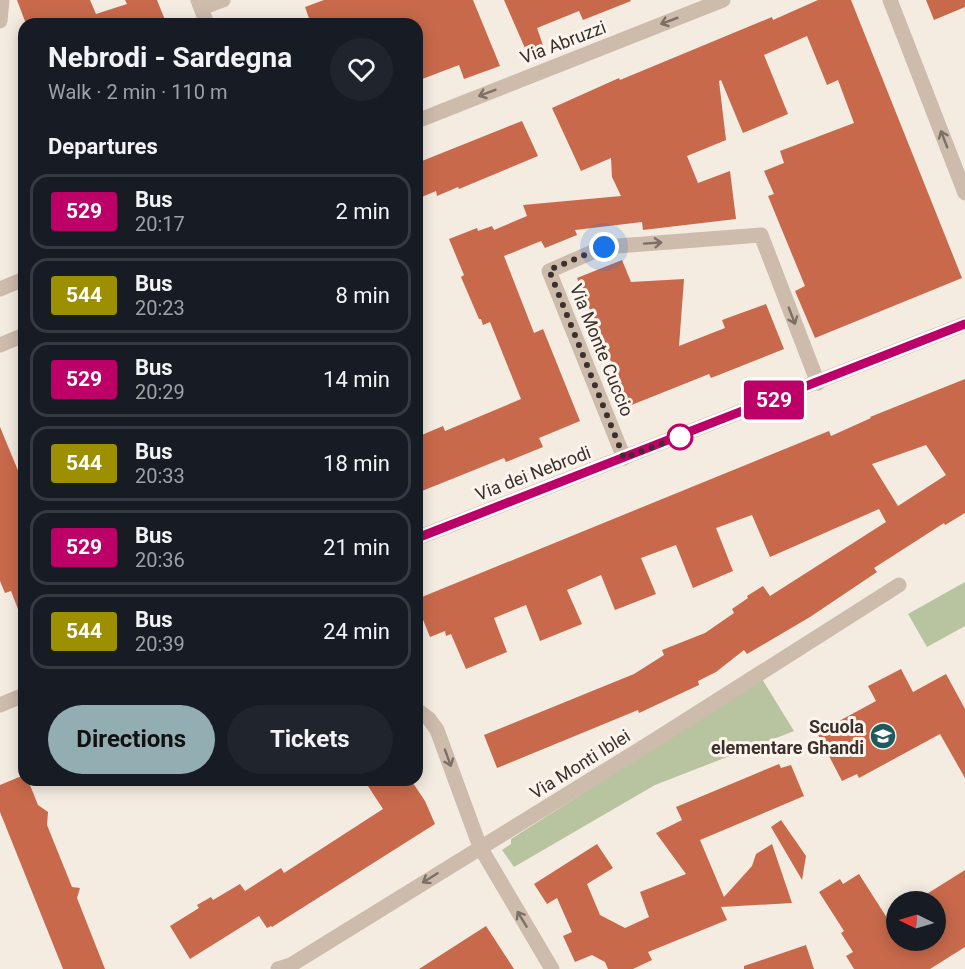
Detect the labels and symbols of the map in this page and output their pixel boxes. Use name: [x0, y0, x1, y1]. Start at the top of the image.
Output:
street label: Via Abruzzi: [517, 16, 609, 68]
one-way arrow: [660, 17, 679, 28]
one-way arrow: [479, 88, 497, 99]
one-way arrow: [938, 130, 949, 148]
your location: [589, 232, 619, 262]
one-way arrow: [642, 237, 662, 248]
street label: Via Monte Cuccio: [566, 281, 638, 419]
one-way arrow: [787, 306, 798, 325]
line badge: 529: [740, 380, 808, 420]
unlabelled marker: [667, 424, 693, 450]
street label: Via dei Nebrodi: [472, 441, 594, 505]
place label: Scuola elementare Ghandi: [711, 716, 864, 758]
school or university icon: Scuola elementare Ghandi: [868, 721, 898, 751]
street label: Via Monti Iblei: [526, 725, 634, 803]
one-way arrow: [443, 748, 454, 767]
one-way arrow: [422, 873, 439, 885]
north arrow: [886, 891, 946, 951]
one-way arrow: [515, 911, 527, 928]

